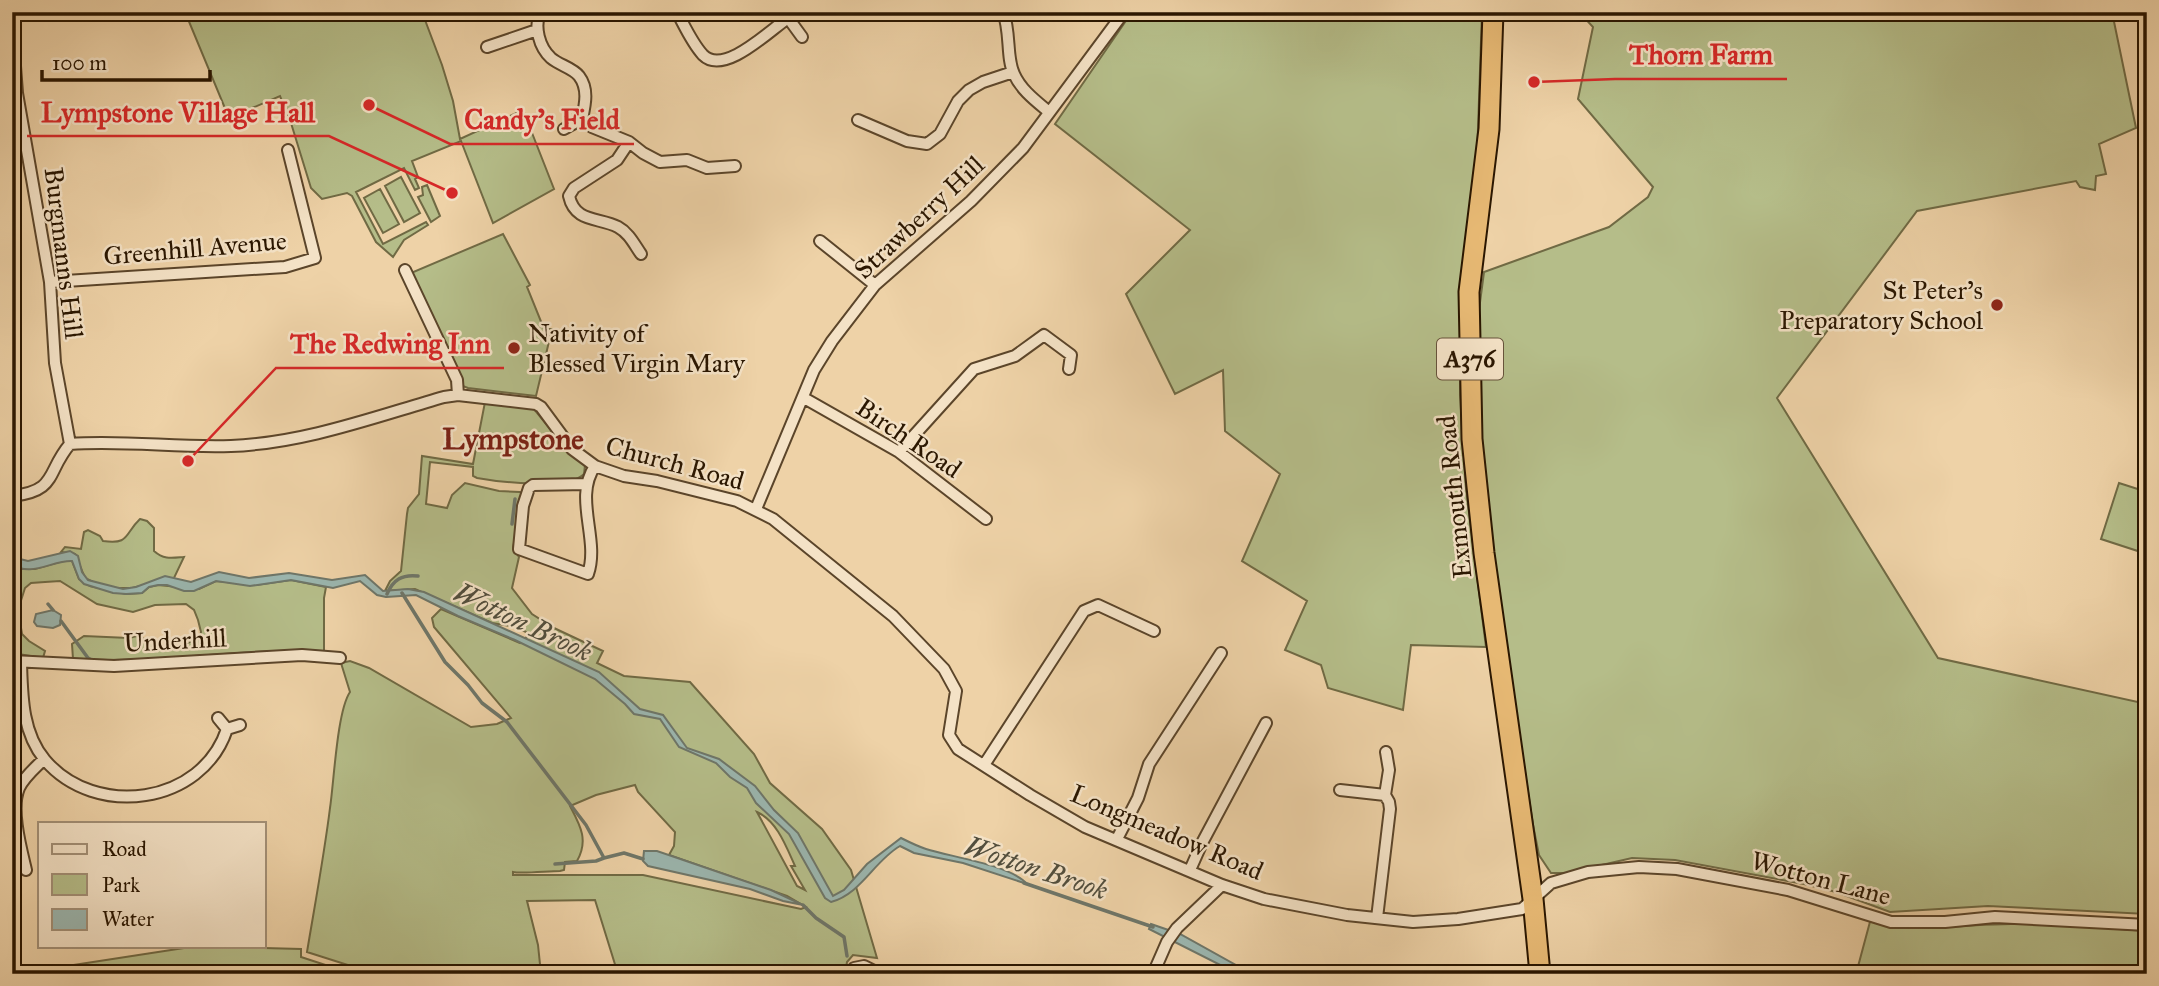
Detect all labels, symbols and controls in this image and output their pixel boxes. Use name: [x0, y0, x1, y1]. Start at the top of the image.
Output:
callout: Thorn Farm: [1615, 30, 1787, 79]
text: Thorn Farm: [1629, 37, 1773, 72]
scale bar: [42, 38, 210, 82]
text: 100 m: [52, 50, 107, 76]
callout: Lympstone Village Hall: [27, 87, 329, 136]
text: Lympstone Village Hall: [41, 95, 316, 130]
callout: Candy's Field: [450, 95, 634, 144]
text: Candy's Field: [464, 102, 621, 137]
street label: Strawberry Hill: [847, 149, 991, 285]
street label: Burgmanns Hill: [38, 165, 90, 341]
street label: Greenhill Avenue: [102, 224, 288, 272]
place label: St Peter's Preparatory School: [1779, 274, 1983, 336]
marker: St Peter's Preparatory School: [1989, 297, 2005, 313]
place label: Nativity of Blessed Virgin Mary: [528, 317, 746, 379]
callout: The Redwing Inn: [276, 319, 504, 368]
text: The Redwing Inn: [290, 326, 490, 361]
road number: A376: [1437, 338, 1503, 380]
marker: Nativity of Blessed Virgin Mary: [506, 340, 522, 356]
street label: Birch Road: [850, 391, 968, 485]
street label: Exmouth Road: [1430, 414, 1478, 580]
district label: Lympstone: [442, 421, 584, 457]
street label: Church Road: [602, 429, 748, 497]
water label: Wotton Brook: [448, 575, 598, 670]
street label: Underhill: [123, 621, 227, 659]
street label: Longmeadow Road: [1066, 777, 1268, 887]
legend: [38, 822, 266, 948]
water label: Wotton Brook: [960, 828, 1113, 908]
text: Road: [102, 836, 147, 862]
street label: Wotton Lane: [1748, 844, 1895, 912]
text: Park: [102, 872, 140, 898]
text: Water: [102, 906, 154, 932]

